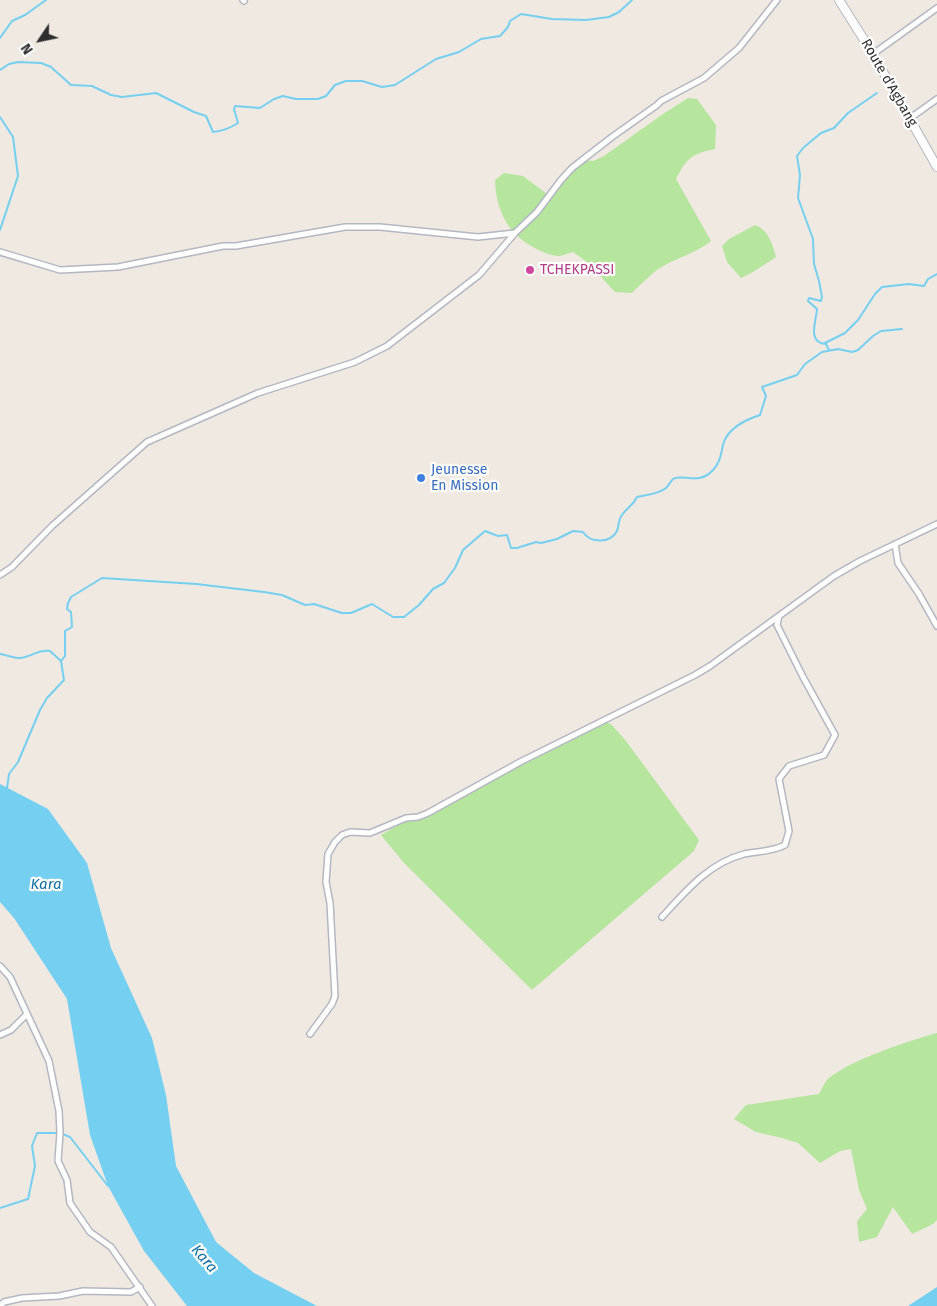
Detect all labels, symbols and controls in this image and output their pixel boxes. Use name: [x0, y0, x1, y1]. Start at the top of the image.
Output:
north arrow: [15, 15, 65, 65]
street label: Route d'Agbang: [857, 36, 921, 130]
text: N: [18, 40, 37, 57]
place label: TCHEKPASSI: [540, 262, 614, 278]
marker: TCHEKPASSI: [524, 264, 536, 276]
place label: Jeunesse En Mission: [431, 462, 498, 494]
marker: Jeunesse En Mission: [415, 472, 427, 484]
water label: Kara: [31, 876, 61, 894]
water label: Kara: [187, 1241, 221, 1277]

